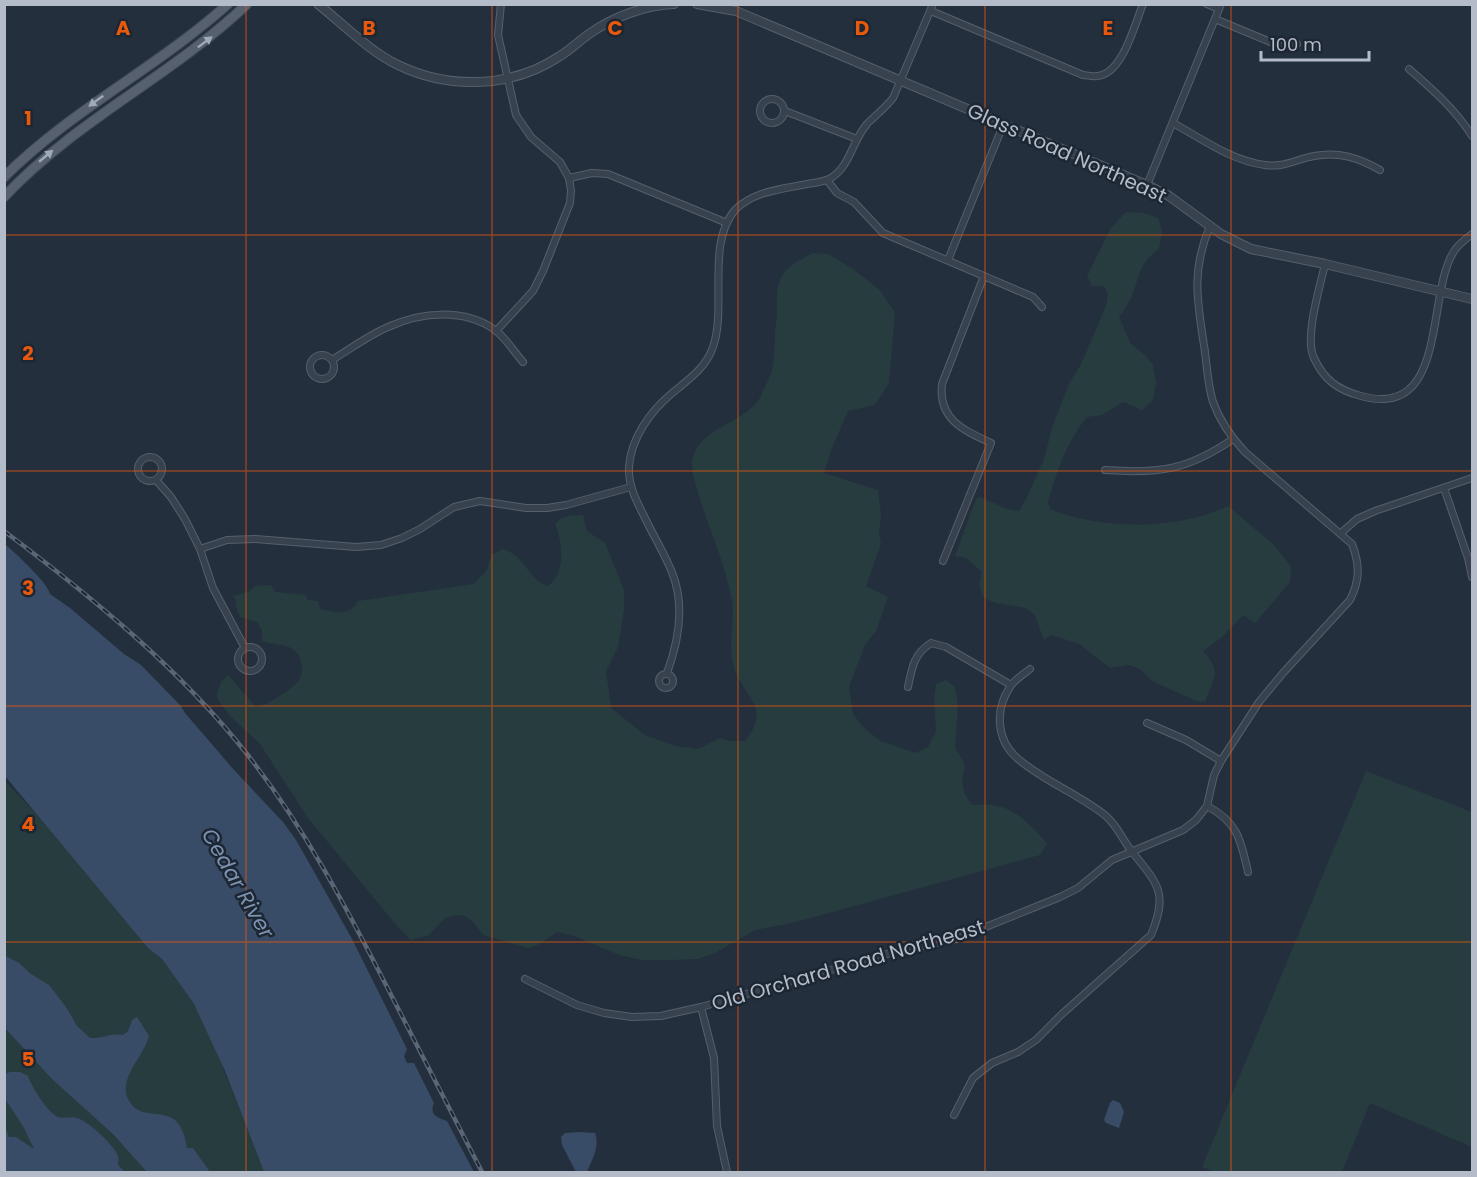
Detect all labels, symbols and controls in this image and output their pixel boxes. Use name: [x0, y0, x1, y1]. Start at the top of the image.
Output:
text: A: [116, 14, 131, 42]
text: B: [362, 14, 376, 42]
text: C: [607, 14, 623, 42]
text: D: [855, 14, 869, 42]
text: E: [1103, 14, 1113, 42]
scale bar: [1261, 24, 1369, 62]
text: 100 m: [1270, 32, 1322, 57]
one-way arrow: [197, 37, 212, 49]
one-way arrow: [89, 95, 105, 107]
street label: Glass Road Northeast: [963, 96, 1171, 210]
text: 1: [24, 104, 32, 132]
one-way arrow: [38, 150, 53, 163]
text: 2: [22, 339, 34, 367]
text: 3: [22, 574, 34, 602]
text: 4: [21, 810, 35, 838]
water label: Cedar River: [195, 823, 282, 944]
street label: Old Orchard Road Northeast: [708, 913, 988, 1017]
text: 5: [22, 1045, 35, 1073]

